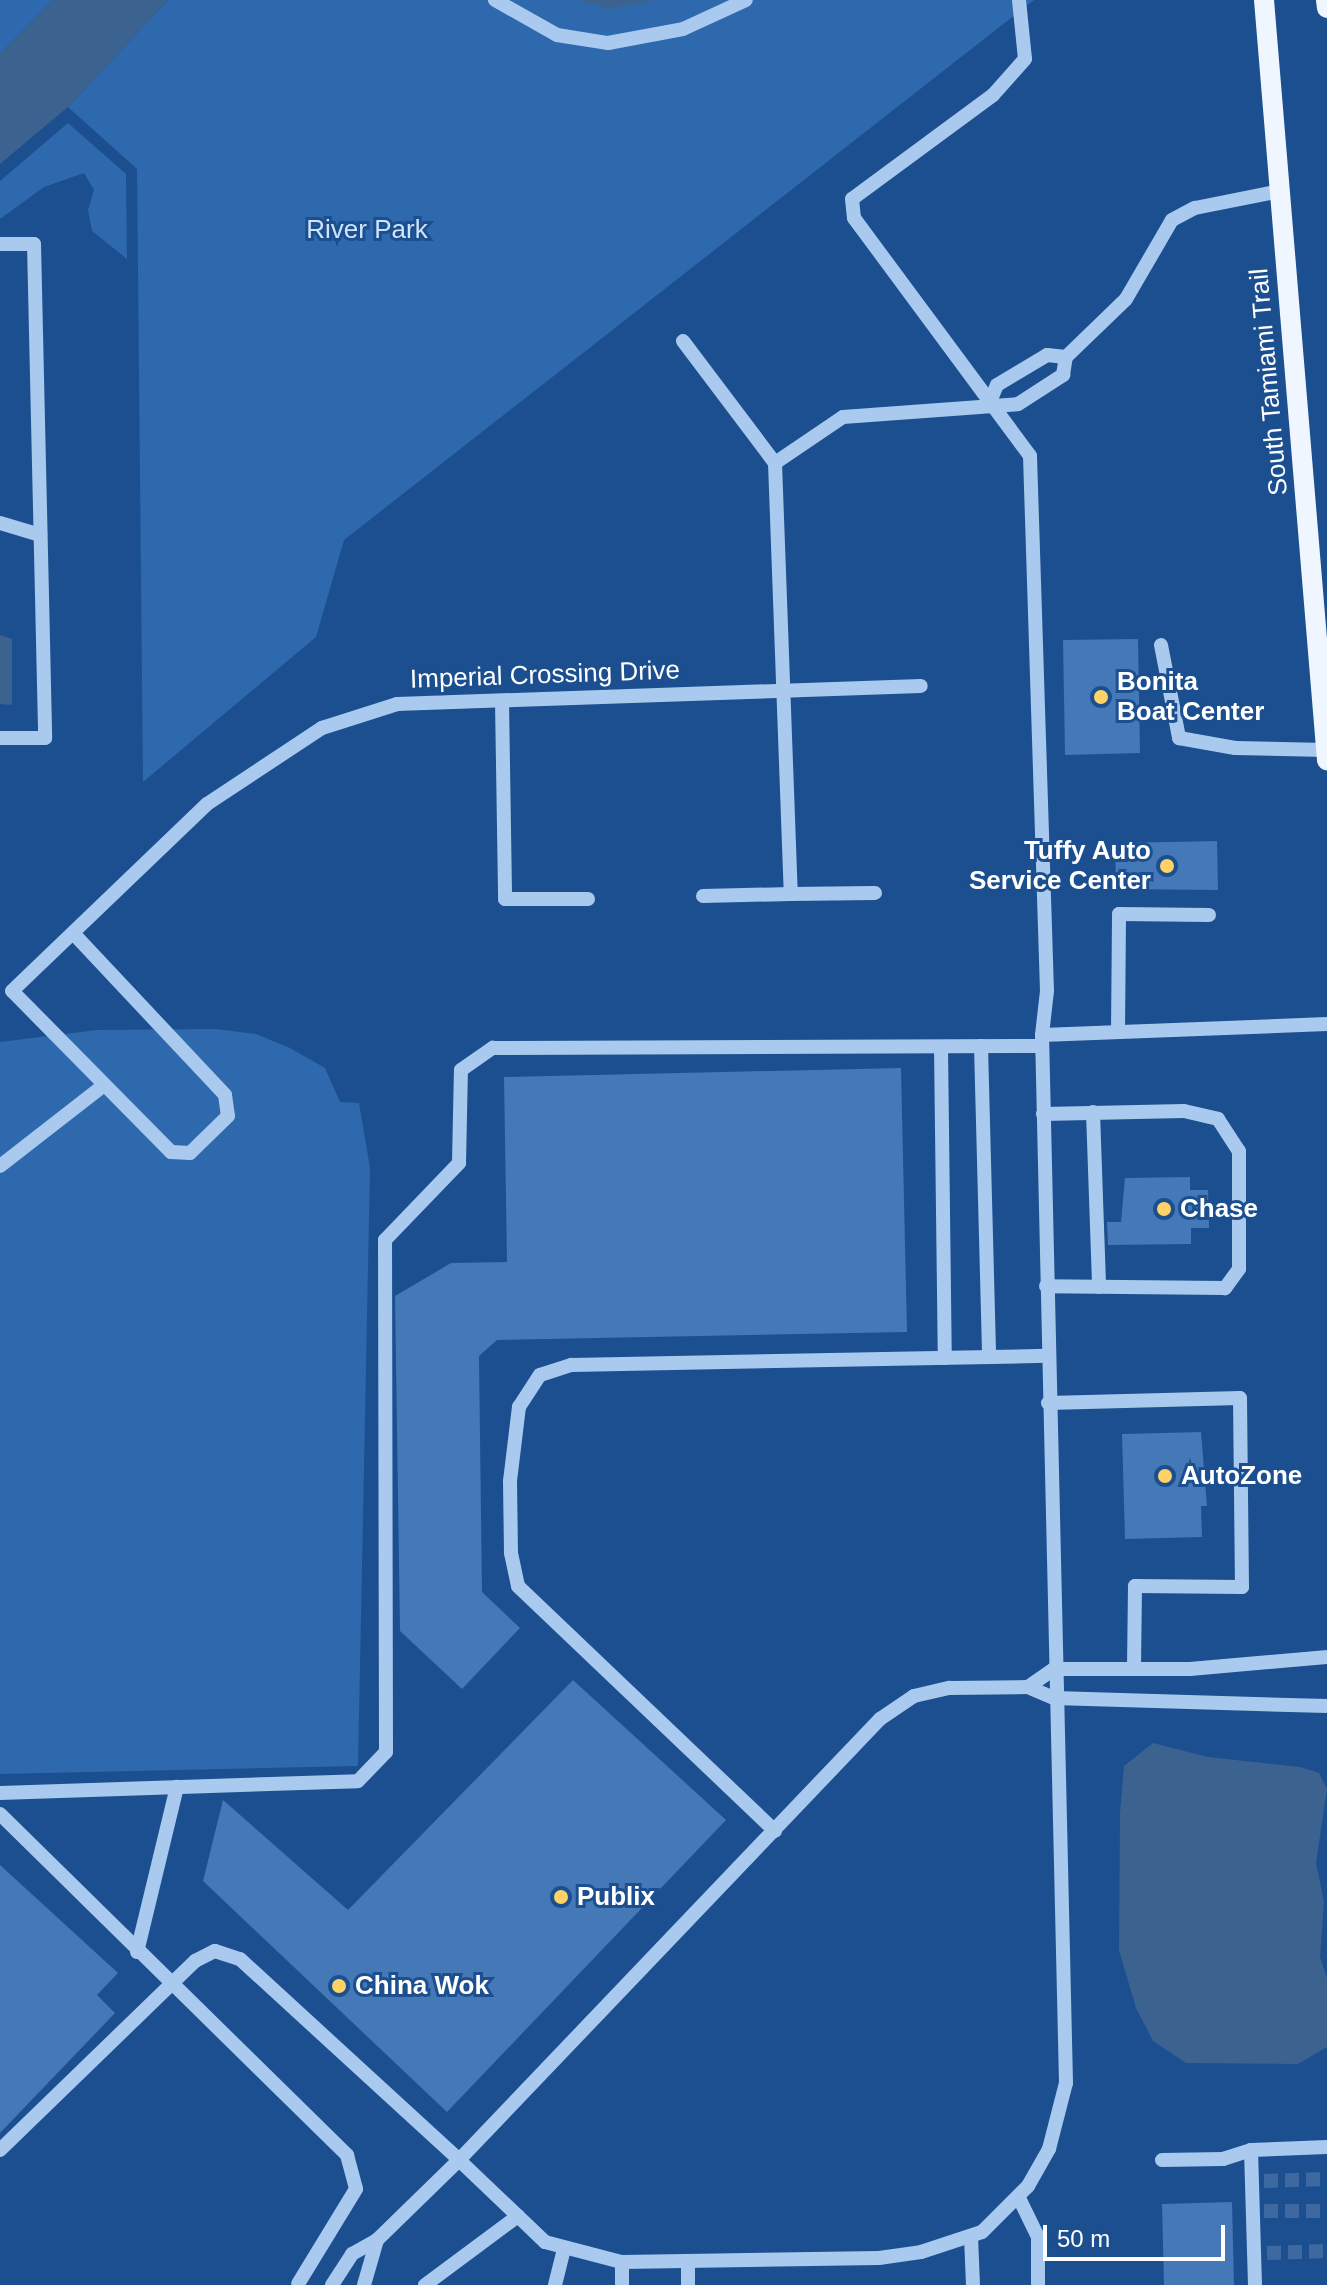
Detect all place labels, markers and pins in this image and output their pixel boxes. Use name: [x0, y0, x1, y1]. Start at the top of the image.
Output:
place label: Bonita Boat Center: [1117, 666, 1264, 728]
marker: Bonita Boat Center: [1092, 688, 1110, 706]
place label: Tuffy Auto Service Center: [969, 835, 1151, 896]
marker: Tuffy Auto Service Center: [1158, 857, 1176, 875]
place label: Chase: [1180, 1193, 1258, 1225]
marker: Chase: [1155, 1200, 1173, 1218]
place label: AutoZone: [1181, 1460, 1302, 1492]
marker: AutoZone: [1156, 1467, 1174, 1485]
place label: Publix: [577, 1881, 655, 1913]
marker: Publix: [552, 1888, 570, 1906]
place label: China Wok: [355, 1970, 489, 2002]
marker: China Wok: [330, 1977, 348, 1995]

